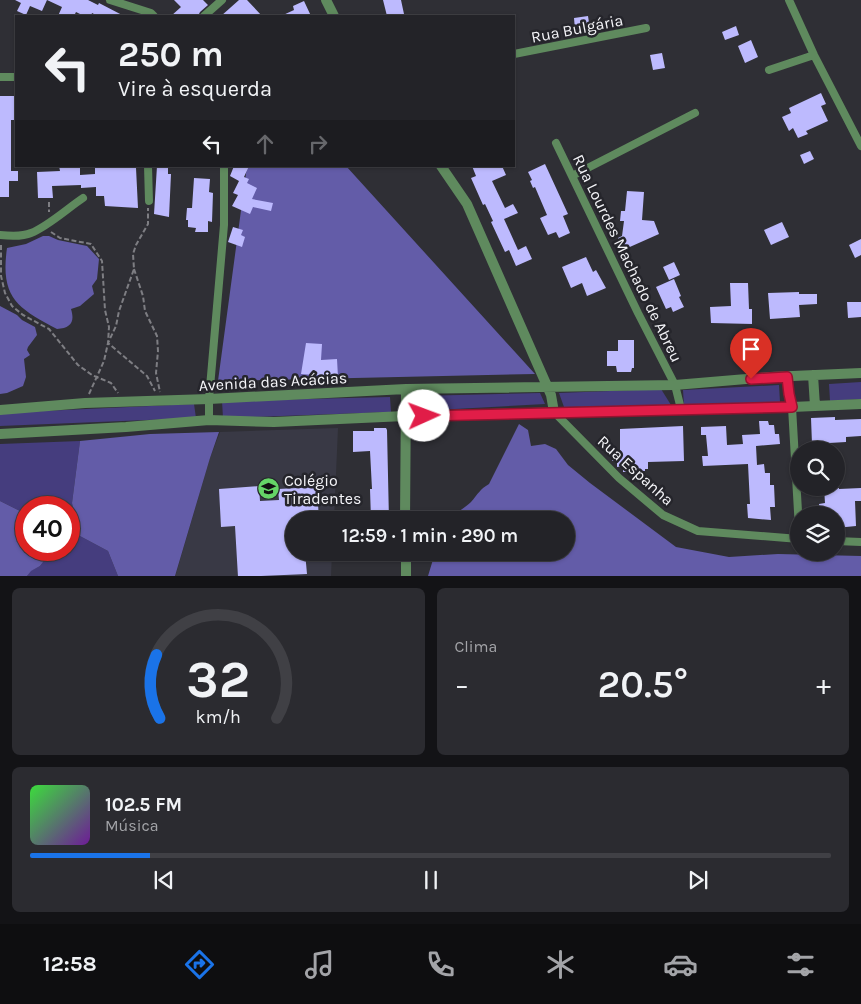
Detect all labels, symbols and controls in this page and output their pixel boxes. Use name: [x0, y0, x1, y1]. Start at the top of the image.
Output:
street label: Rua Bulgária: [529, 10, 625, 47]
text: 250 m: [118, 34, 224, 75]
icon: left: [35, 35, 100, 100]
text: Vire à esquerda: [118, 76, 272, 102]
icon: left: [198, 130, 226, 158]
icon: ahead: [251, 130, 279, 158]
icon: right: [304, 130, 332, 158]
street label: Rua Lourdes Machado de Abreu: [569, 151, 686, 365]
pin: [730, 328, 772, 379]
icon: arrive: [737, 335, 765, 363]
street label: Avenida das Acácias: [198, 368, 348, 395]
position arrow: [397, 389, 449, 441]
street label: Rua Espanha: [594, 431, 678, 509]
map controls: [790, 441, 845, 561]
button: search: [790, 441, 845, 496]
place label: Colégio Tiradentes: [284, 471, 361, 508]
school or university icon: Colégio Tiradentes: [256, 477, 280, 501]
speed limit sign: 40: [15, 496, 80, 561]
button: layers: [790, 506, 845, 561]
text: 12:59 · 1 min · 290 m: [342, 525, 518, 547]
text: Clima: [455, 637, 497, 656]
text: 32: [186, 649, 250, 710]
text: 20.5°: [598, 662, 688, 707]
text: −: [455, 668, 469, 701]
text: +: [816, 668, 831, 701]
text: km/h: [196, 707, 241, 728]
text: 102.5 FM: [105, 794, 182, 816]
text: Música: [105, 816, 158, 835]
icon: previous: [150, 866, 178, 894]
icon: pause: [417, 866, 445, 894]
icon: next: [684, 866, 712, 894]
icon: directions: [182, 947, 217, 982]
icon: music: [302, 947, 337, 982]
icon: phone: [423, 947, 458, 982]
icon: climate: [543, 947, 578, 982]
icon: car: [663, 947, 698, 982]
icon: filters: [783, 947, 818, 982]
text: 12:58: [43, 951, 97, 977]

